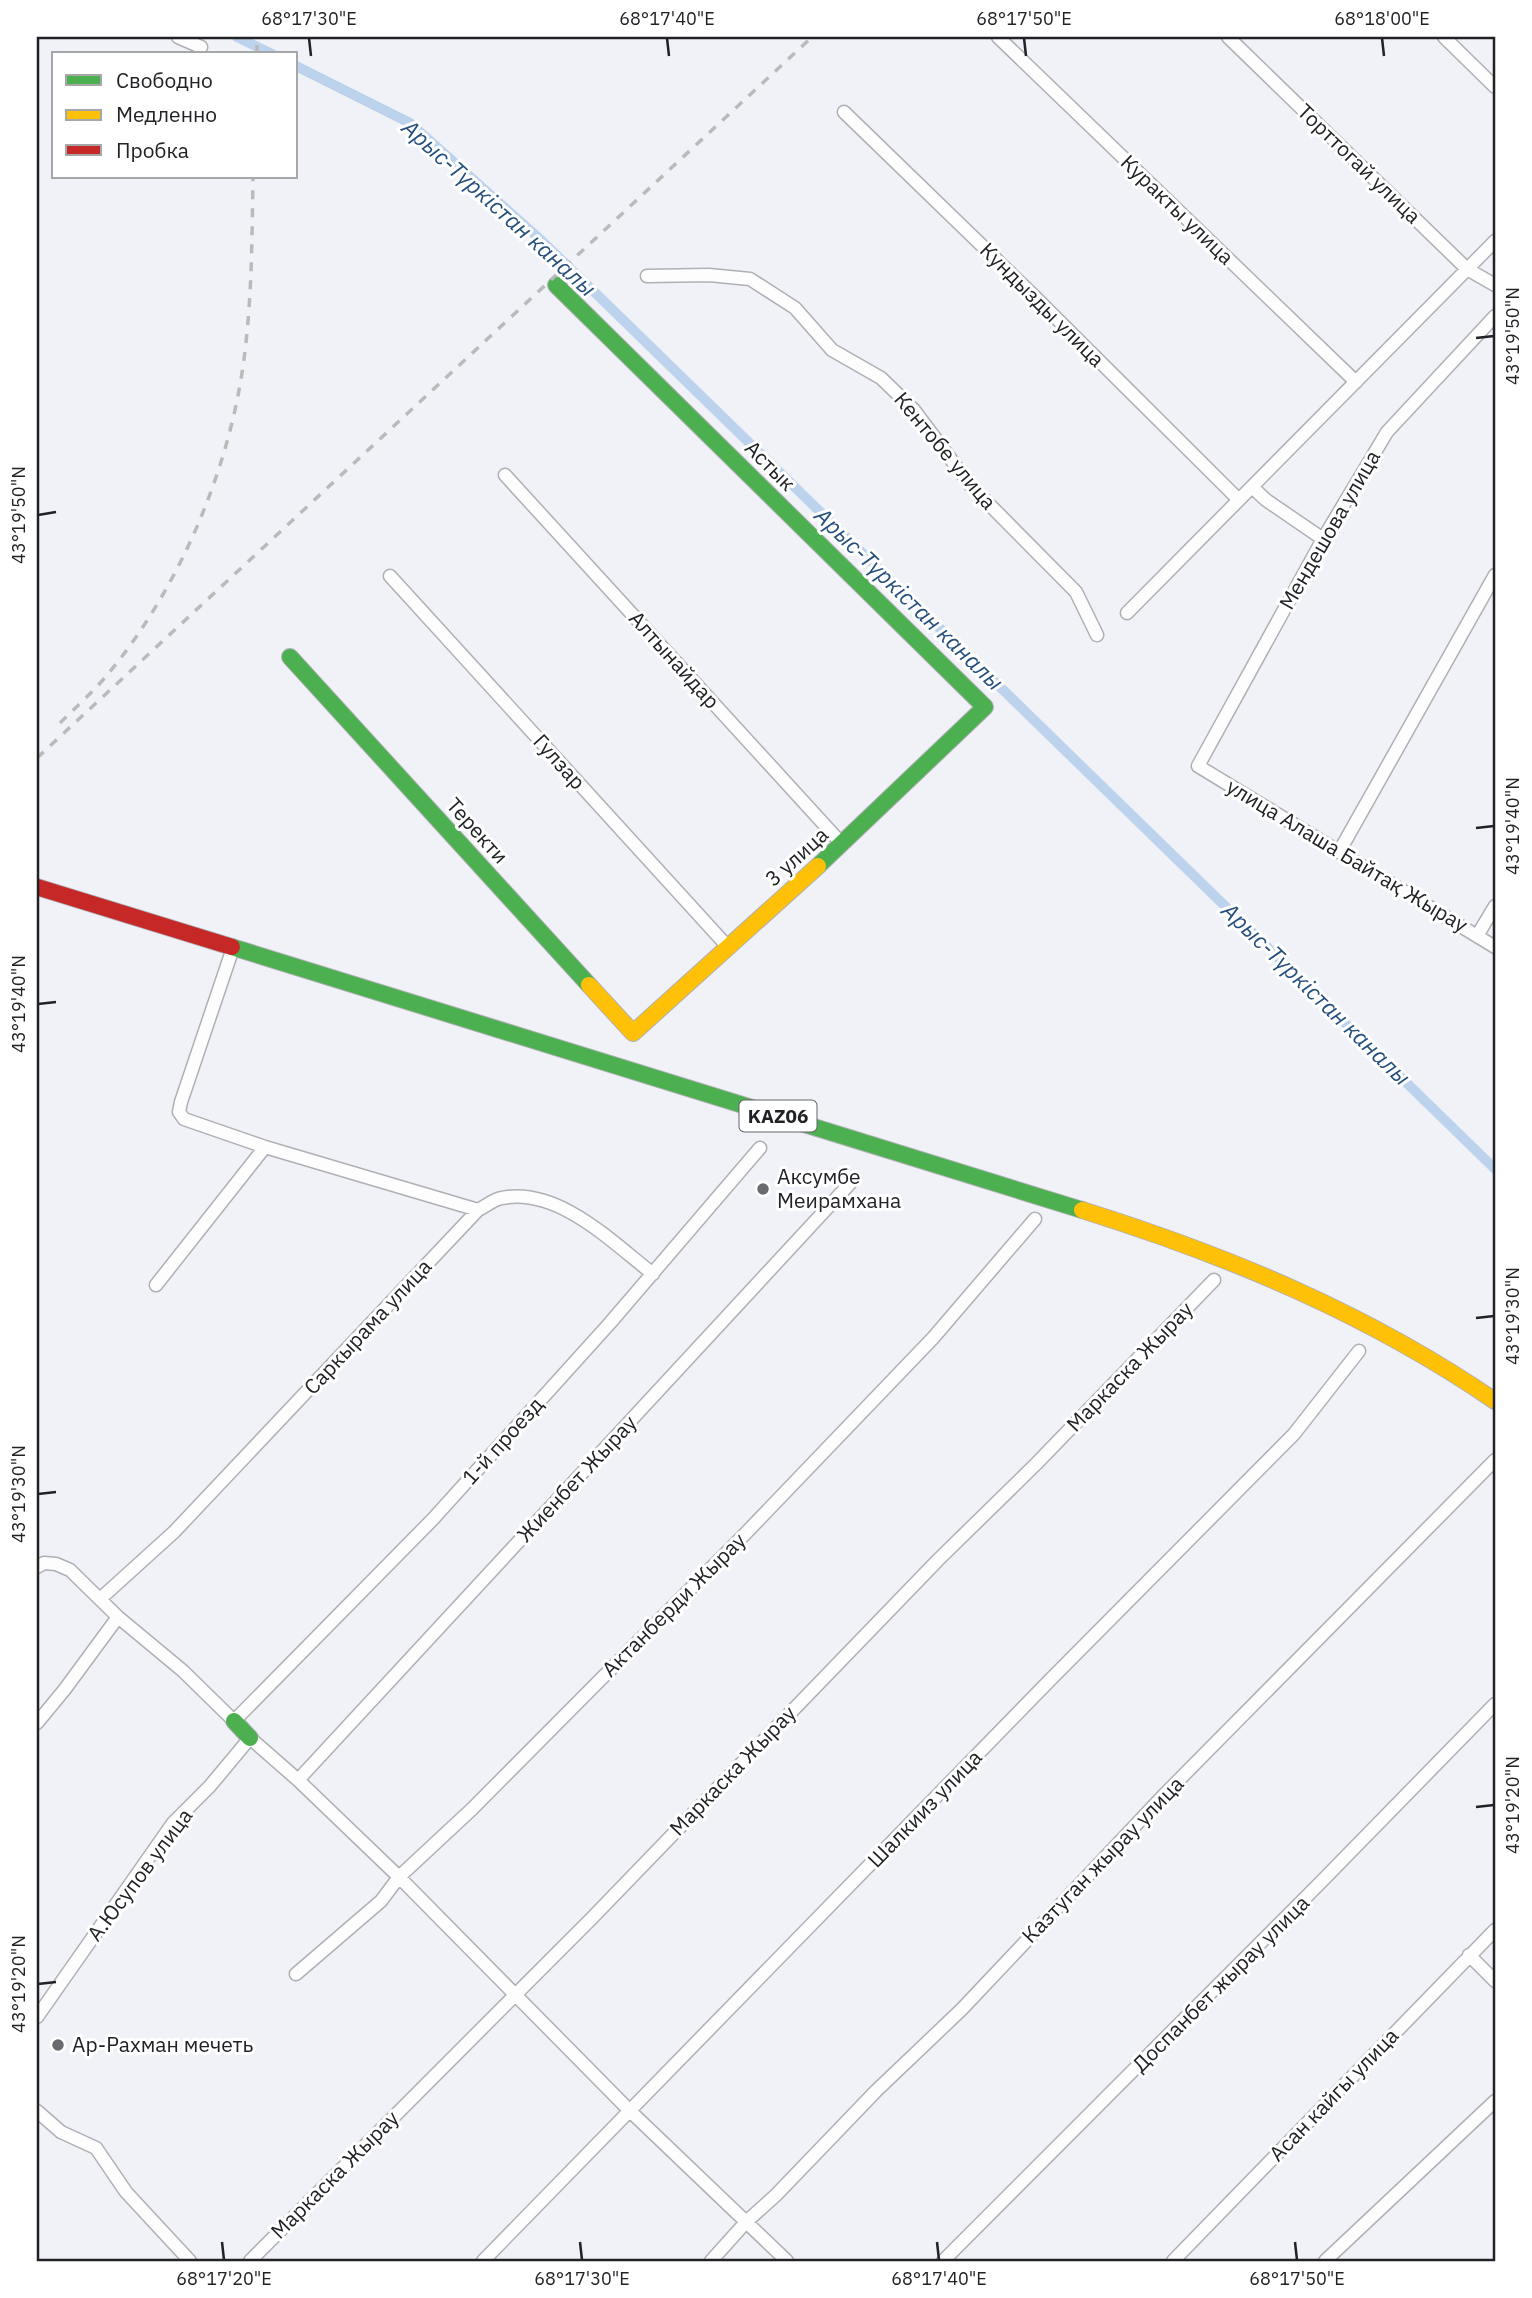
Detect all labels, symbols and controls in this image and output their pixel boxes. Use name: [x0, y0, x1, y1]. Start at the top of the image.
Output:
text: 68°17'30"E: [261, 7, 357, 30]
text: 68°17'40"E: [619, 7, 715, 30]
text: 68°17'50"E: [976, 7, 1072, 30]
text: 68°18'00"E: [1334, 7, 1430, 30]
legend: [52, 52, 298, 178]
text: Свободно: [116, 66, 213, 94]
street label: Торттогай улица: [1292, 97, 1427, 229]
text: Медленно: [116, 100, 217, 128]
water label: Арыс-Түркістан каналы: [396, 111, 603, 302]
text: Пробка: [116, 136, 189, 164]
street label: Куракты улица: [1115, 148, 1240, 270]
street label: Кундызды улица: [974, 236, 1111, 373]
text: 43°19'50"N: [1501, 287, 1524, 385]
street label: Кентобе улица: [888, 386, 1003, 515]
street label: Астык: [739, 434, 802, 497]
street label: Мендешова улица: [1272, 445, 1386, 614]
text: 43°19'50"N: [7, 466, 30, 564]
water label: Арыс-Түркістан каналы: [808, 500, 1010, 696]
street label: Алтынайдар: [623, 604, 726, 714]
street label: Гулзар: [527, 728, 592, 795]
street label: улица Алаша Байтақ Жырау: [1222, 772, 1474, 939]
text: 43°19'40"N: [1501, 777, 1524, 875]
street label: Теректи: [441, 791, 515, 869]
street label: 3 улица: [759, 821, 834, 892]
water label: Арыс-Түркістан каналы: [1215, 895, 1417, 1091]
text: 43°19'40"N: [7, 955, 30, 1053]
road number: KАZ06: [740, 1100, 816, 1132]
place label: Аксумбе Меирамхана: [777, 1162, 901, 1214]
marker: Аксумбе Меирамхана: [755, 1181, 771, 1197]
street label: Саркырама улица: [297, 1253, 437, 1400]
text: 43°19'30"N: [1501, 1267, 1524, 1365]
street label: Маркаска Жырау: [1060, 1295, 1199, 1437]
street label: 1-й проезд: [455, 1391, 549, 1490]
street label: Жиенбет Жырау: [510, 1408, 643, 1548]
text: 43°19'30"N: [7, 1445, 30, 1543]
street label: Актанберди Жырау: [595, 1526, 752, 1682]
street label: Маркаска Жырау: [663, 1699, 802, 1841]
street label: Шалкииз улица: [861, 1743, 988, 1873]
text: 43°19'20"N: [1501, 1756, 1524, 1854]
street label: Казтуган жырау улица: [1015, 1770, 1189, 1949]
street label: А.Юсупов улица: [80, 1802, 198, 1946]
street label: Доспанбет жырау улица: [1126, 1889, 1315, 2078]
text: 43°19'20"N: [7, 1935, 30, 2033]
street label: Асан кайгы улица: [1262, 2022, 1404, 2167]
place label: Ар-Рахман мечеть: [72, 2030, 253, 2058]
marker: Ар-Рахман мечеть: [50, 2037, 66, 2053]
street label: Маркаска Жырау: [264, 2104, 405, 2244]
text: 68°17'20"E: [176, 2267, 272, 2290]
text: 68°17'30"E: [534, 2267, 630, 2290]
text: 68°17'40"E: [891, 2267, 987, 2290]
text: 68°17'50"E: [1249, 2267, 1345, 2290]

